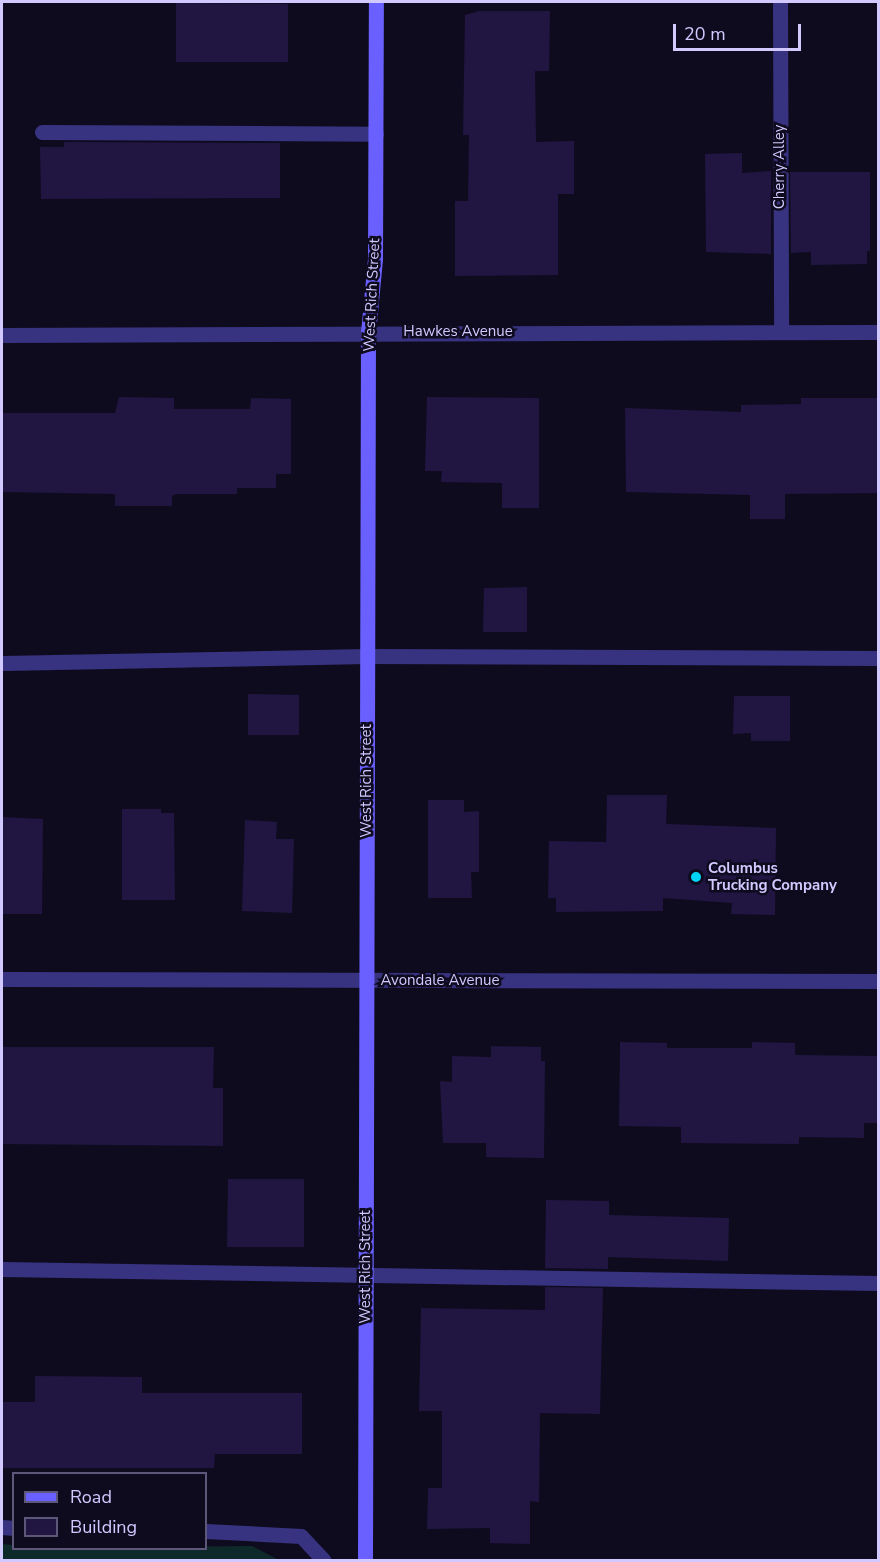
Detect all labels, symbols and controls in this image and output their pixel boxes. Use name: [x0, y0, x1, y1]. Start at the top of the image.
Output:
scale bar: [676, 12, 804, 50]
text: 20 m: [684, 22, 726, 46]
street label: Cherry Alley: [771, 125, 789, 209]
street label: West Rich Street: [360, 238, 384, 352]
street label: Hawkes Avenue: [403, 323, 513, 341]
street label: West Rich Street: [358, 724, 376, 838]
place label: Columbus Trucking Company: [708, 859, 837, 894]
marker: Columbus Trucking Company: [689, 870, 703, 884]
street label: Avondale Avenue: [381, 972, 499, 990]
street label: West Rich Street: [357, 1210, 375, 1324]
legend: [12, 1472, 207, 1550]
text: Road: [70, 1485, 112, 1509]
text: Building: [70, 1515, 137, 1539]

